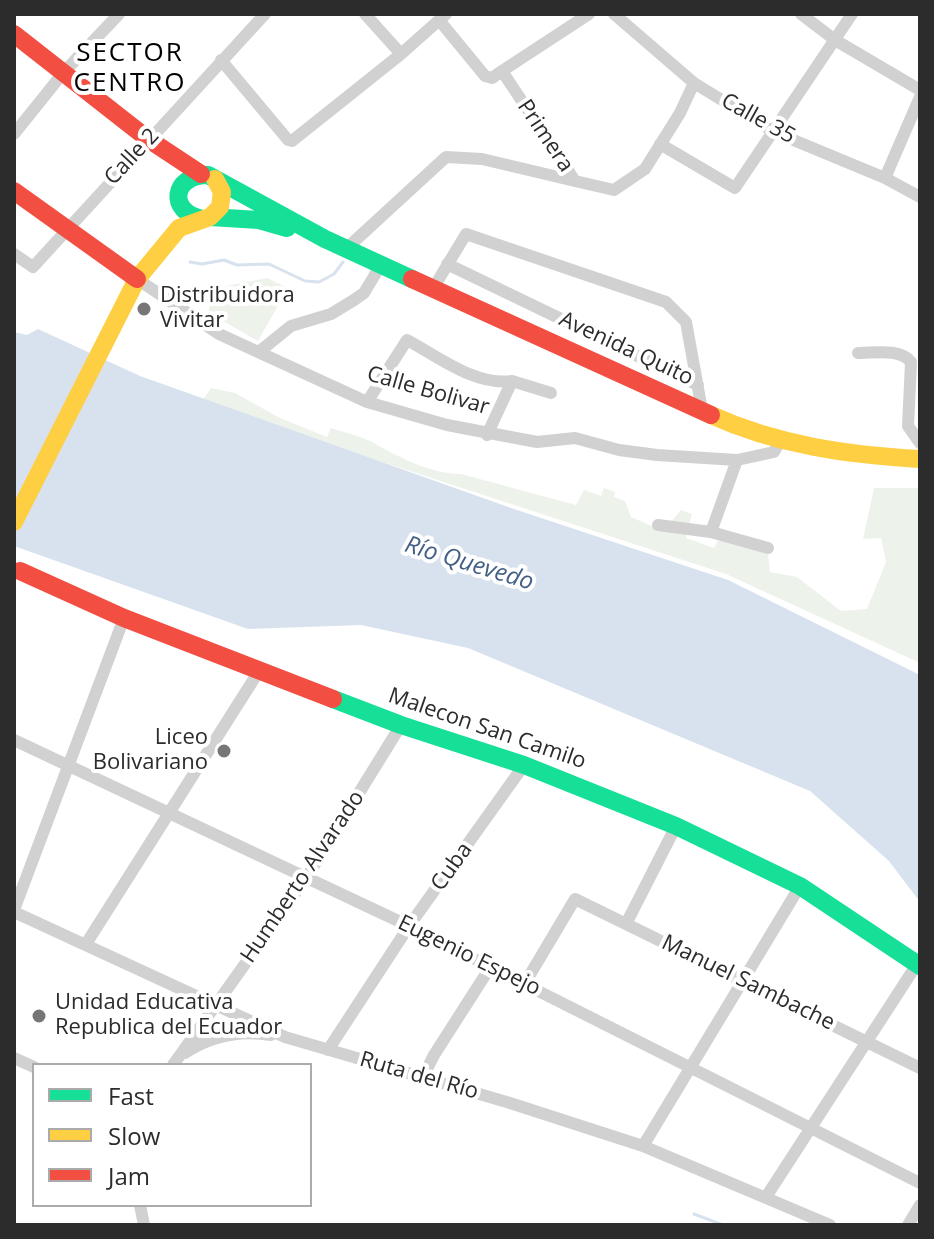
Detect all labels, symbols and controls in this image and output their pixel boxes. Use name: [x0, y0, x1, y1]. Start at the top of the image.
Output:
district label: SECTOR CENTRO: [74, 38, 186, 100]
street label: Calle 35: [716, 88, 800, 150]
street label: Primera: [511, 95, 579, 177]
street label: Calle 2: [99, 123, 165, 191]
place label: Distribuidora Vivitar: [160, 283, 295, 334]
marker: Distribuidora Vivitar: [135, 300, 153, 318]
street label: Avenida Quito: [555, 306, 697, 392]
street label: Calle Bolivar: [364, 361, 492, 421]
water label: Río Quevedo: [401, 531, 537, 597]
street label: Malecon San Camilo: [385, 683, 589, 775]
place label: Liceo Bolivariano: [93, 725, 208, 776]
marker: Liceo Bolivariano: [215, 742, 233, 760]
street label: Humberto Alvarado: [236, 786, 370, 968]
street label: Cuba: [426, 838, 478, 896]
street label: Eugenio Espejo: [393, 910, 545, 1002]
street label: Manuel Sambache: [657, 930, 839, 1036]
place label: Unidad Educativa Republica del Ecuador: [55, 990, 282, 1042]
marker: Unidad Educativa Republica del Ecuador: [30, 1007, 48, 1025]
street label: Ruta del Río: [357, 1046, 481, 1106]
legend: [32, 1063, 312, 1207]
text: Fast: [108, 1079, 154, 1112]
text: Slow: [108, 1119, 160, 1152]
text: Jam: [108, 1159, 150, 1192]

